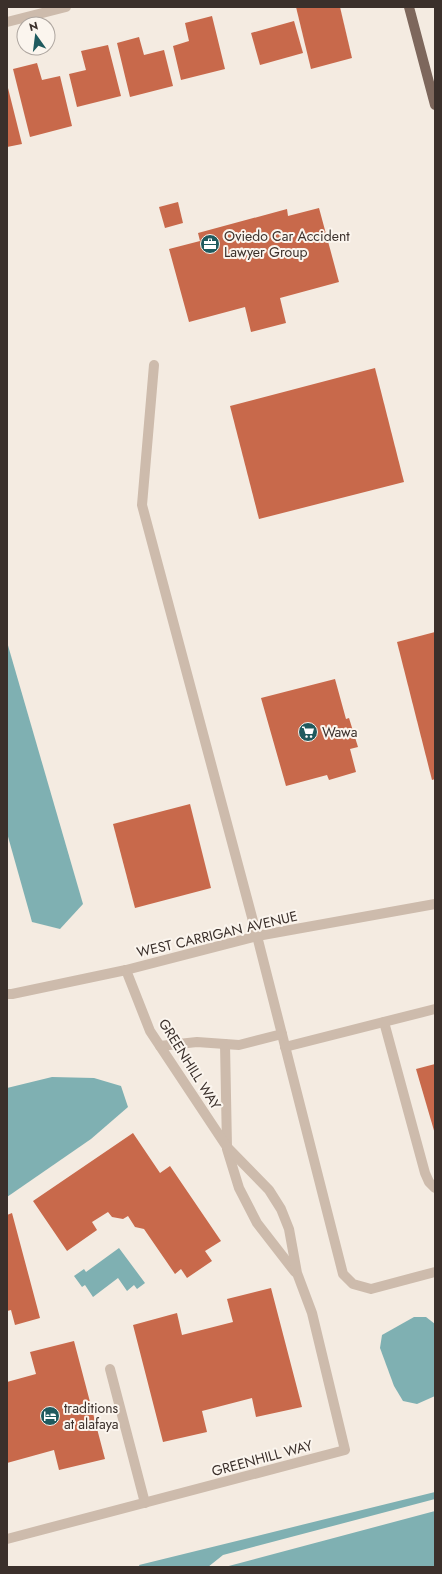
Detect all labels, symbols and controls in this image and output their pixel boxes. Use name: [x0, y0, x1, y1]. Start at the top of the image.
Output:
north arrow: [16, 16, 56, 56]
text: N: [27, 17, 40, 35]
place label: Oviedo Car Accident Lawyer Group: [224, 226, 350, 262]
office icon: Oviedo Car Accident Lawyer Group: [199, 233, 221, 255]
supermarket icon: Wawa: [297, 721, 319, 743]
place label: Wawa: [322, 722, 357, 742]
street label: WEST CARRIGAN AVENUE: [135, 906, 299, 962]
street label: GREENHILL WAY: [154, 1015, 226, 1113]
place label: traditions at alafaya: [64, 1398, 119, 1434]
hotel icon: traditions at alafaya: [39, 1405, 61, 1427]
street label: GREENHILL WAY: [209, 1435, 315, 1481]

